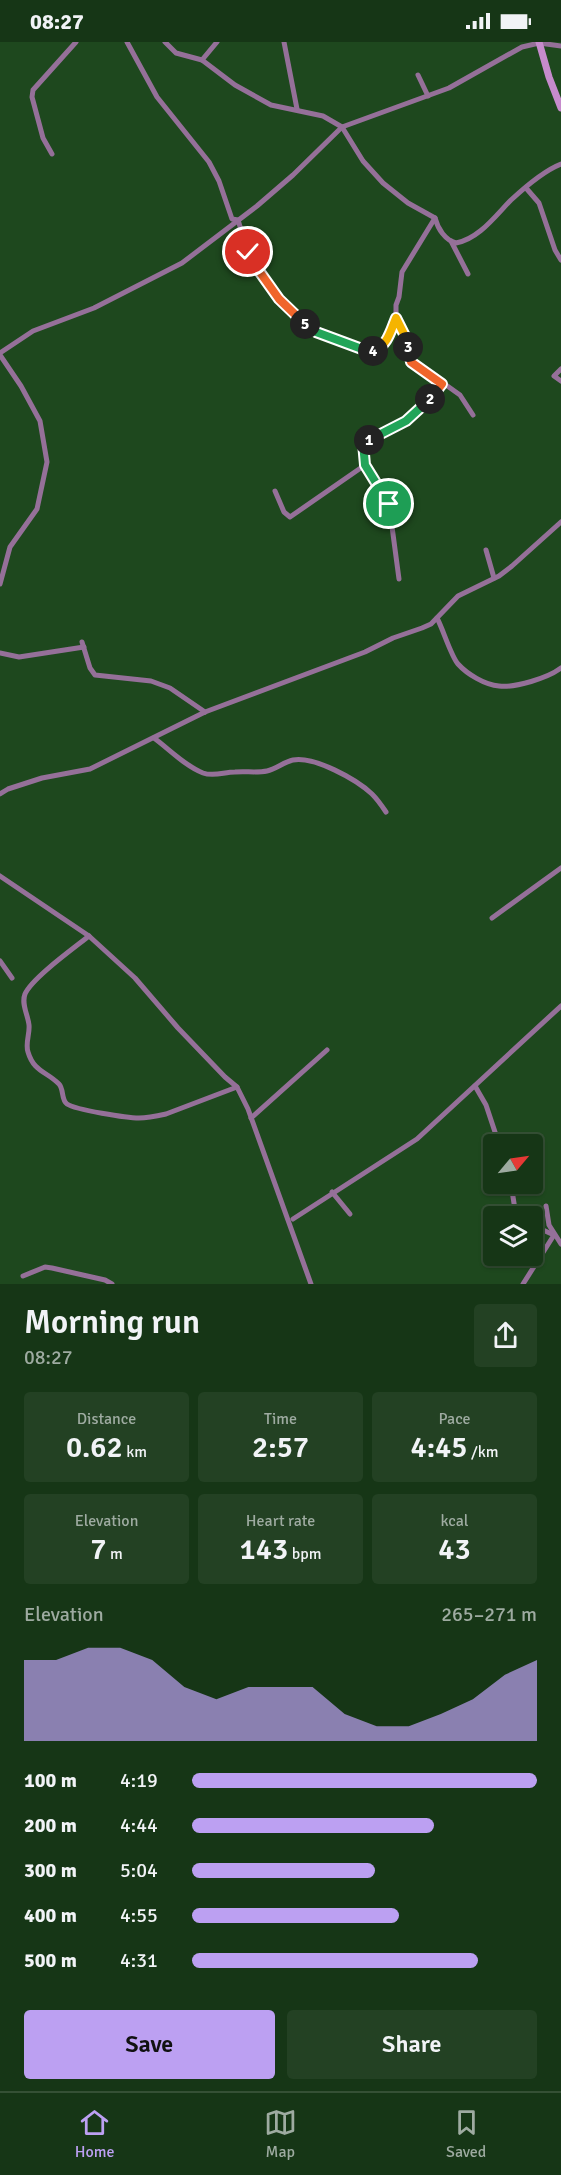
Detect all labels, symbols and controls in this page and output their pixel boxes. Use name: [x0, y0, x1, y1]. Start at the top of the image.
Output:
text: 08:27: [30, 8, 84, 35]
pin: [222, 226, 273, 277]
icon: check: [231, 235, 264, 268]
pin: 5: [290, 309, 320, 339]
text: 5: [301, 314, 309, 334]
pin: 3: [393, 332, 423, 362]
pin: 4: [358, 336, 388, 366]
text: 3: [404, 337, 412, 357]
text: 4: [369, 341, 377, 361]
pin: 2: [415, 384, 445, 414]
text: 2: [426, 389, 434, 409]
pin: 1: [354, 425, 384, 455]
text: 1: [365, 430, 373, 450]
pin: [363, 478, 414, 529]
icon: arrive: [372, 487, 405, 520]
north arrow: [483, 1134, 543, 1194]
map controls: [483, 1134, 543, 1266]
button: layers: [483, 1206, 543, 1266]
text: Morning run: [24, 1302, 200, 1343]
button: share: [474, 1304, 537, 1367]
text: 08:27: [24, 1345, 73, 1370]
text: Distance: [77, 1409, 136, 1429]
text: Time: [264, 1409, 297, 1429]
text: Pace: [438, 1409, 471, 1429]
text: 0.62: [66, 1429, 123, 1466]
text: 2:57: [252, 1429, 309, 1466]
text: 4:45: [410, 1429, 468, 1466]
text: km: [123, 1442, 147, 1462]
text: /km: [468, 1442, 499, 1462]
text: Elevation: [75, 1511, 138, 1531]
text: Heart rate: [246, 1511, 315, 1531]
text: kcal: [440, 1511, 469, 1531]
text: 7: [90, 1531, 106, 1568]
text: 143: [240, 1531, 288, 1568]
text: 43: [438, 1531, 471, 1568]
text: m: [106, 1544, 123, 1564]
text: bpm: [288, 1544, 321, 1564]
text: Elevation: [24, 1602, 104, 1627]
text: 265–271 m: [441, 1602, 537, 1627]
text: 100 m: [24, 1768, 77, 1793]
text: 4:19: [120, 1768, 158, 1793]
text: 200 m: [24, 1813, 77, 1838]
text: 4:44: [120, 1813, 158, 1838]
text: 300 m: [24, 1858, 77, 1883]
text: 5:04: [120, 1858, 158, 1883]
text: 400 m: [24, 1903, 77, 1928]
text: 4:55: [120, 1903, 158, 1928]
text: 500 m: [24, 1948, 77, 1973]
text: 4:31: [120, 1948, 158, 1973]
button: Save: [24, 2010, 275, 2079]
button: Share: [287, 2010, 537, 2079]
tab: Home: [75, 2106, 115, 2162]
tab: Map: [264, 2106, 297, 2162]
tab: Saved: [446, 2106, 486, 2162]

